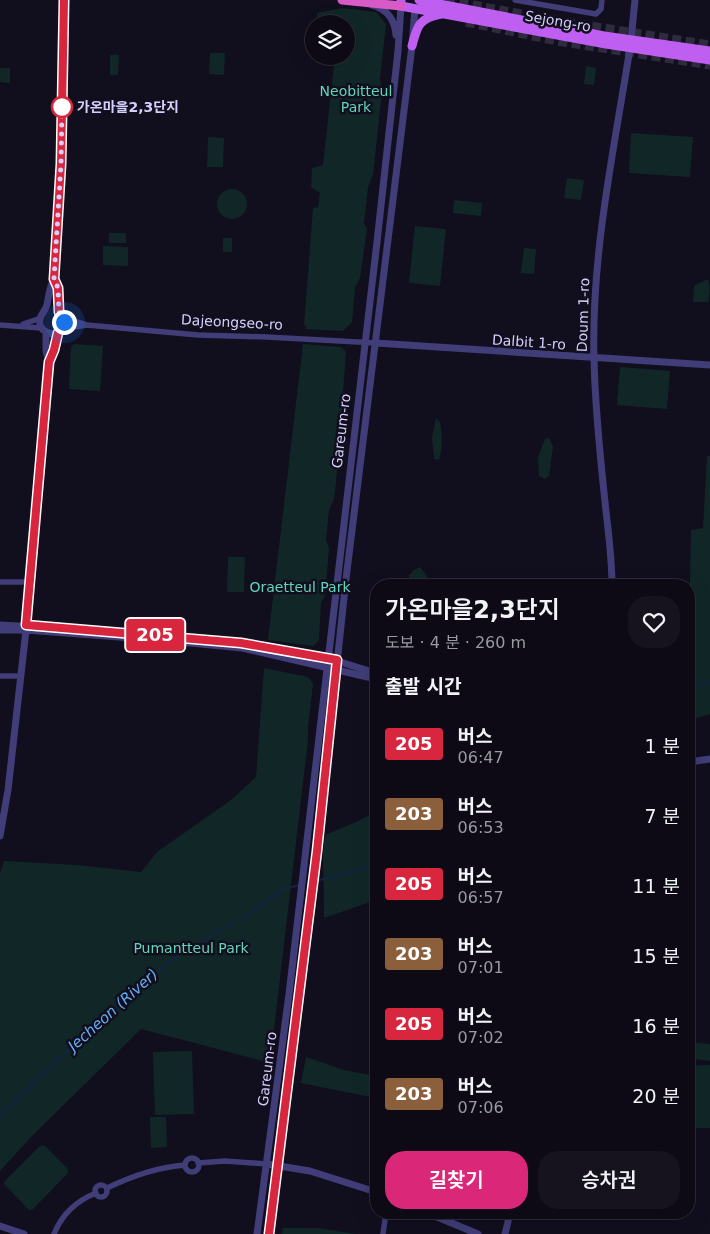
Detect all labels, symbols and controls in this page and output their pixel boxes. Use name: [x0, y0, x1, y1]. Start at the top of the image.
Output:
street label: Sejong-ro: [524, 7, 592, 35]
map controls: [305, 15, 355, 65]
button: layers: [305, 15, 355, 65]
park label: Neobitteul Park: [320, 83, 392, 115]
marker: 가온마을2,3단지: [51, 96, 73, 118]
place label: 가온마을2,3단지: [77, 99, 179, 115]
street label: Doum 1-ro: [574, 278, 592, 352]
your location: [52, 310, 77, 335]
street label: Dajeongseo-ro: [181, 311, 283, 333]
street label: Dalbit 1-ro: [492, 331, 566, 353]
street label: Gareum-ro: [328, 393, 354, 469]
park label: Oraetteul Park: [249, 579, 351, 595]
text: 가온마을2,3단지: [385, 596, 560, 624]
button: heart: [628, 596, 680, 648]
line badge: 205: [126, 619, 184, 651]
text: 205: [136, 624, 174, 645]
text: 도보 · 4 분 · 260 m: [385, 633, 526, 652]
text: 출발 시간: [385, 675, 462, 697]
text: 버스: [458, 725, 493, 747]
text: 205: [395, 733, 433, 754]
text: 1 분: [644, 735, 680, 757]
text: 06:47: [458, 748, 504, 767]
text: 버스: [458, 795, 493, 817]
text: 203: [395, 803, 433, 824]
text: 7 분: [644, 805, 680, 827]
text: 06:53: [458, 818, 504, 837]
text: 버스: [458, 865, 493, 887]
text: 205: [395, 873, 433, 894]
text: 11 분: [632, 875, 680, 897]
text: 06:57: [458, 888, 504, 907]
text: 버스: [458, 935, 493, 957]
park label: Pumantteul Park: [133, 940, 249, 956]
text: 203: [395, 943, 433, 964]
text: 15 분: [632, 945, 680, 967]
text: 07:01: [458, 958, 504, 977]
water label: Jecheon (River): [62, 965, 162, 1057]
text: 버스: [458, 1005, 493, 1027]
text: 205: [395, 1013, 433, 1034]
text: 16 분: [632, 1015, 680, 1037]
text: 07:02: [458, 1028, 504, 1047]
street label: Gareum-ro: [254, 1031, 280, 1107]
text: 버스: [458, 1075, 493, 1097]
text: 203: [395, 1083, 433, 1104]
text: 20 분: [632, 1085, 680, 1107]
text: 07:06: [458, 1098, 504, 1117]
button: 길찾기: [385, 1151, 528, 1209]
button: 승차권: [538, 1151, 680, 1209]

